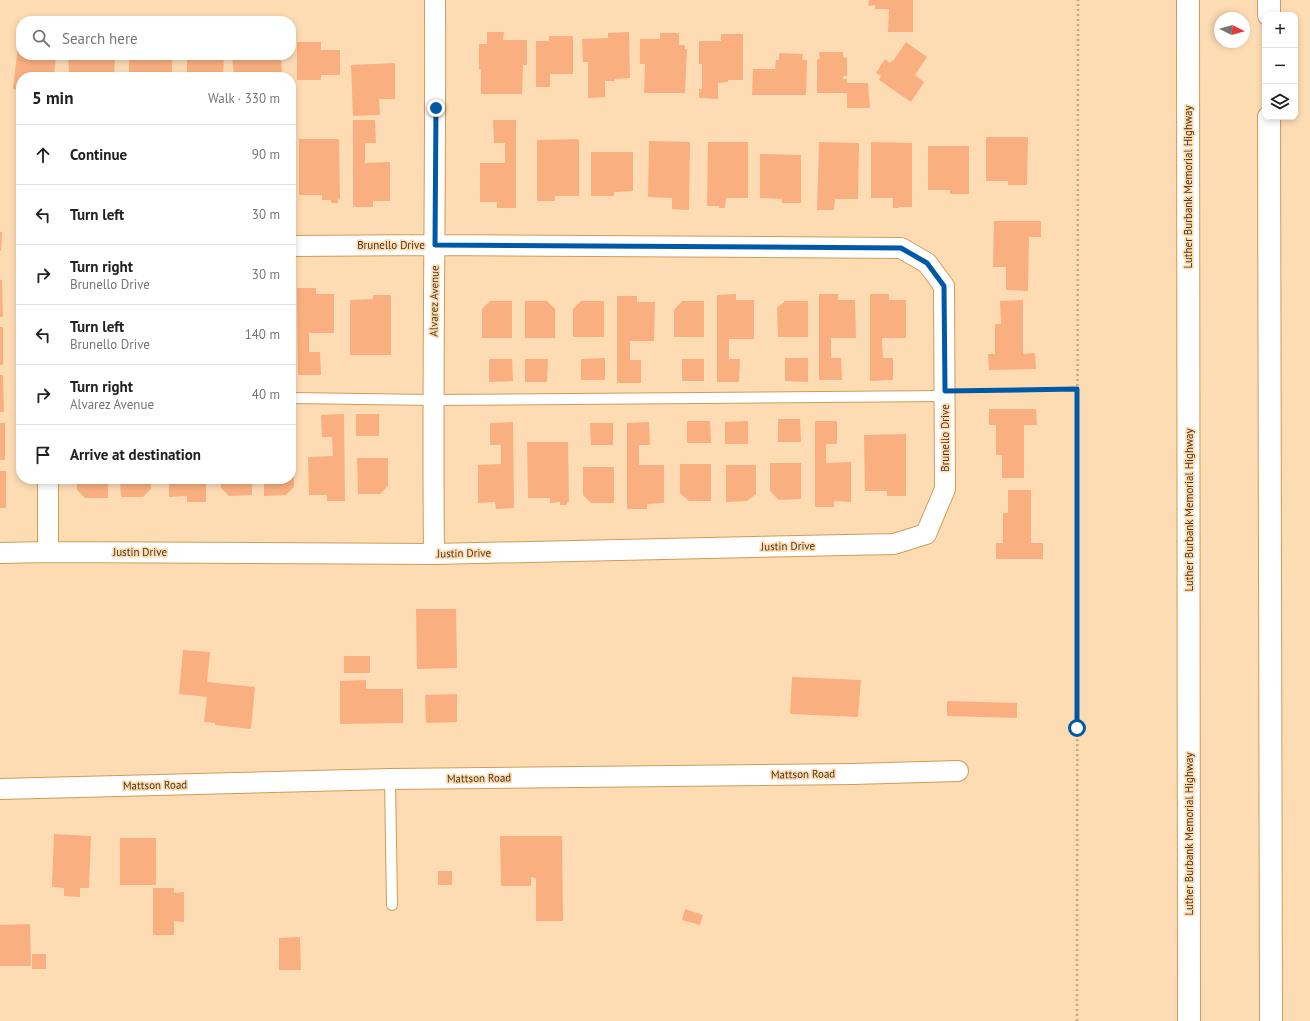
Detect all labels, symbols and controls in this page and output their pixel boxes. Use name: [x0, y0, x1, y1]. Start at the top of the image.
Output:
north arrow: [1214, 12, 1250, 48]
map controls: [1262, 12, 1298, 120]
button: +: [1262, 12, 1298, 48]
search box: [16, 16, 296, 60]
icon: search: [30, 27, 52, 49]
text: Search here: [62, 29, 138, 48]
button: −: [1262, 48, 1298, 84]
button: layers: [1262, 84, 1298, 120]
text: 5 min: [32, 87, 73, 109]
text: Walk · 330 m: [208, 90, 280, 107]
route end: [427, 99, 445, 117]
street label: Luther Burbank Memorial Highway: [1181, 105, 1195, 269]
icon: ahead: [32, 144, 54, 166]
text: Continue: [70, 145, 127, 164]
text: 90 m: [252, 146, 280, 163]
icon: left: [32, 204, 54, 226]
text: Turn left: [70, 205, 124, 224]
text: 30 m: [252, 206, 280, 223]
street label: Brunello Drive: [357, 238, 425, 252]
text: Turn right: [70, 257, 133, 276]
icon: right: [32, 264, 54, 286]
street label: Alvarez Avenue: [426, 265, 442, 337]
text: 30 m: [252, 266, 280, 283]
text: Brunello Drive: [70, 276, 150, 293]
text: Turn left: [70, 317, 124, 336]
icon: left: [32, 324, 54, 346]
text: 140 m: [245, 326, 280, 343]
text: Brunello Drive: [70, 336, 150, 353]
text: Turn right: [70, 377, 133, 396]
icon: right: [32, 384, 54, 406]
text: 40 m: [252, 386, 280, 403]
text: Alvarez Avenue: [70, 396, 154, 413]
street label: Brunello Drive: [938, 404, 952, 472]
street label: Luther Burbank Memorial Highway: [1182, 428, 1196, 592]
icon: arrive: [32, 444, 54, 466]
text: Arrive at destination: [70, 445, 201, 464]
street label: Justin Drive: [760, 539, 816, 553]
street label: Justin Drive: [112, 545, 167, 559]
street label: Justin Drive: [436, 546, 492, 560]
route start: [1068, 719, 1086, 737]
street label: Luther Burbank Memorial Highway: [1182, 752, 1196, 916]
street label: Mattson Road: [771, 766, 835, 782]
street label: Mattson Road: [447, 770, 511, 786]
street label: Mattson Road: [123, 777, 187, 793]

